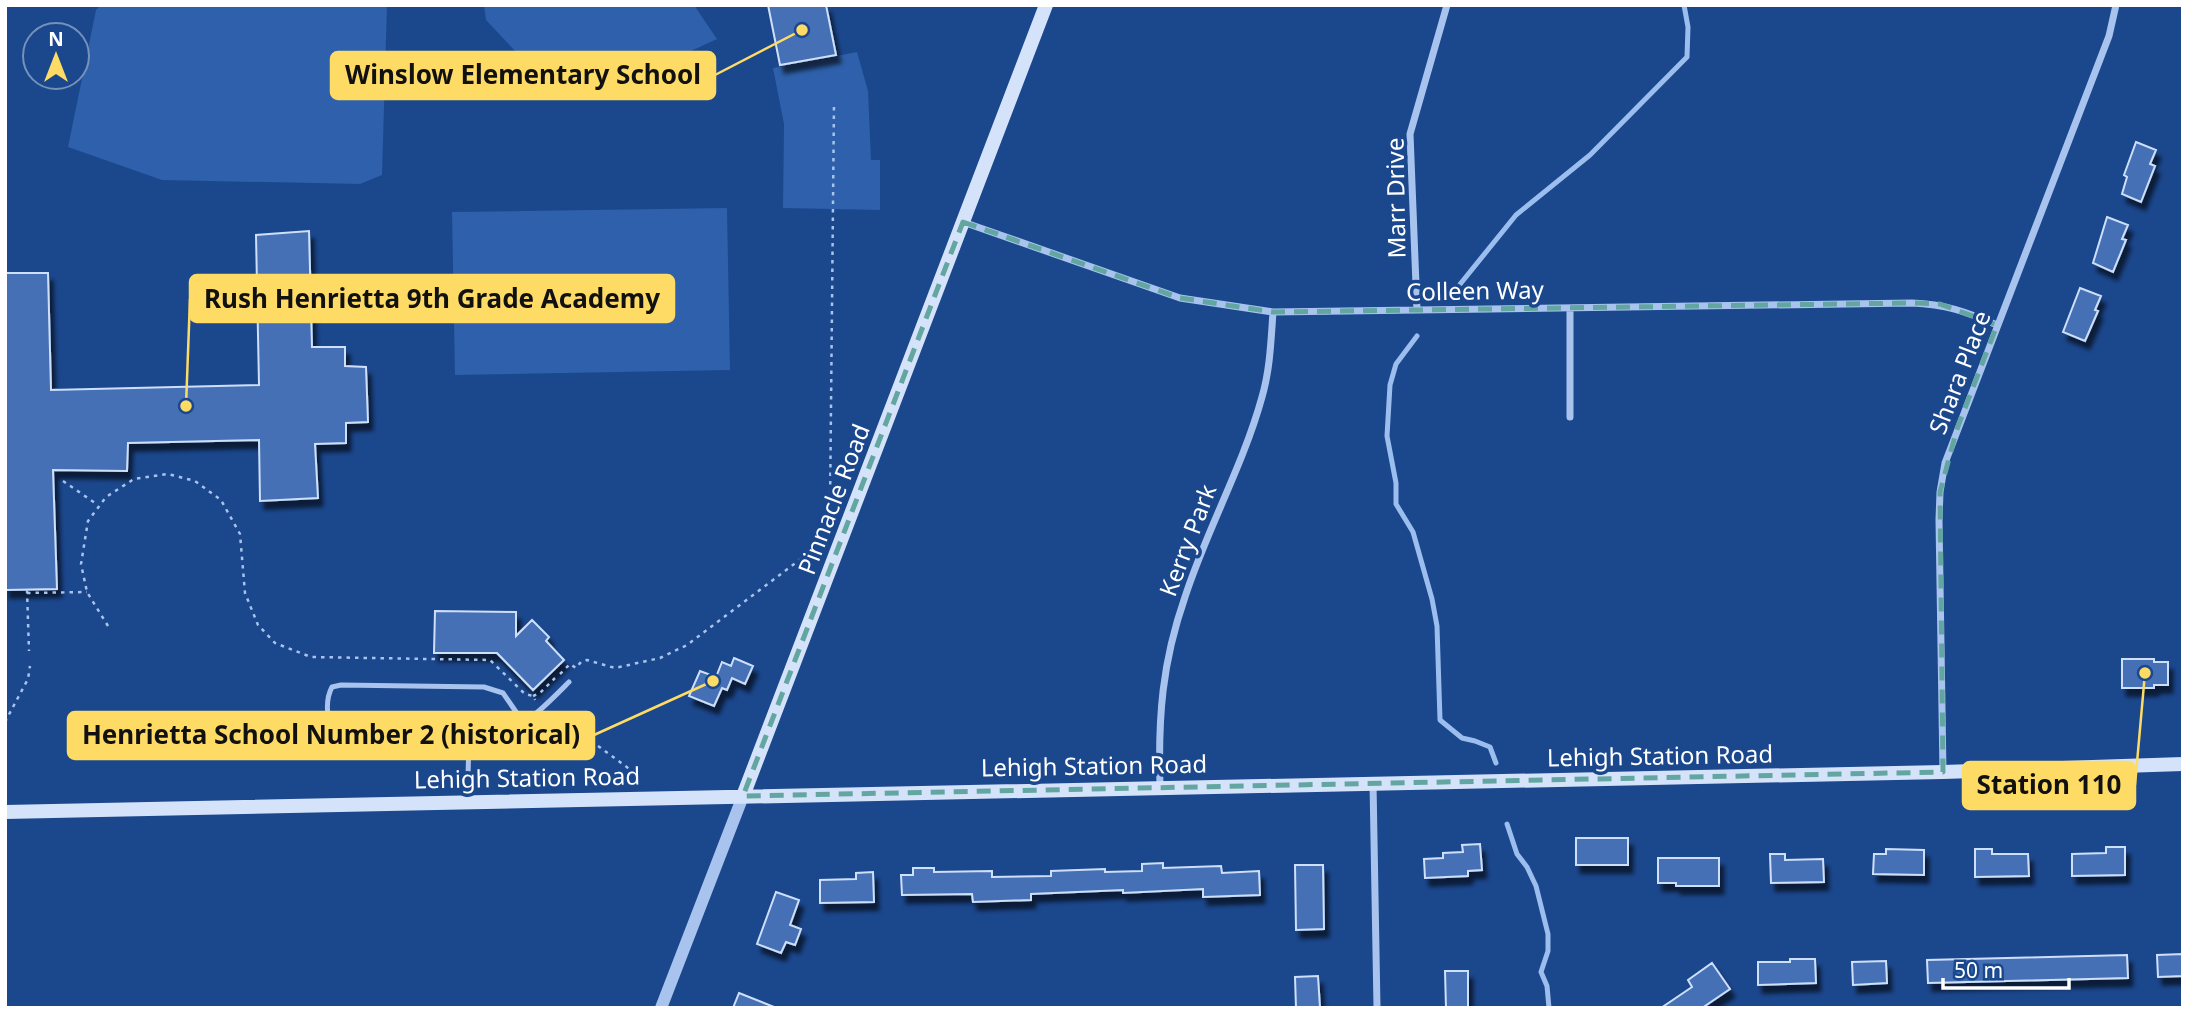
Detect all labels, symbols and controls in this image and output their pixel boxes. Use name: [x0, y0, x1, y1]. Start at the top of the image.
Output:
north arrow: [21, 21, 91, 91]
text: N: [48, 26, 64, 52]
callout: Winslow Elementary School: [331, 52, 715, 99]
text: Winslow Elementary School: [345, 56, 701, 92]
street label: Marr Drive: [1377, 137, 1413, 259]
street label: Colleen Way: [1406, 272, 1545, 308]
callout: Rush Henrietta 9th Grade Academy: [190, 275, 674, 322]
text: Rush Henrietta 9th Grade Academy: [204, 280, 660, 316]
street label: Shara Place: [1920, 305, 1998, 439]
street label: Pinnacle Road: [789, 419, 877, 579]
street label: Kerry Park: [1151, 479, 1224, 601]
callout: Henrietta School Number 2 (historical): [68, 712, 594, 759]
text: Henrietta School Number 2 (historical): [82, 716, 580, 752]
street label: Lehigh Station Road: [1547, 737, 1773, 773]
street label: Lehigh Station Road: [981, 747, 1207, 783]
street label: Lehigh Station Road: [414, 759, 640, 795]
callout: Station 110: [1963, 762, 2135, 809]
text: Station 110: [1977, 766, 2121, 802]
scale bar: [1943, 946, 2069, 990]
text: 50 m: [1954, 956, 2003, 984]

